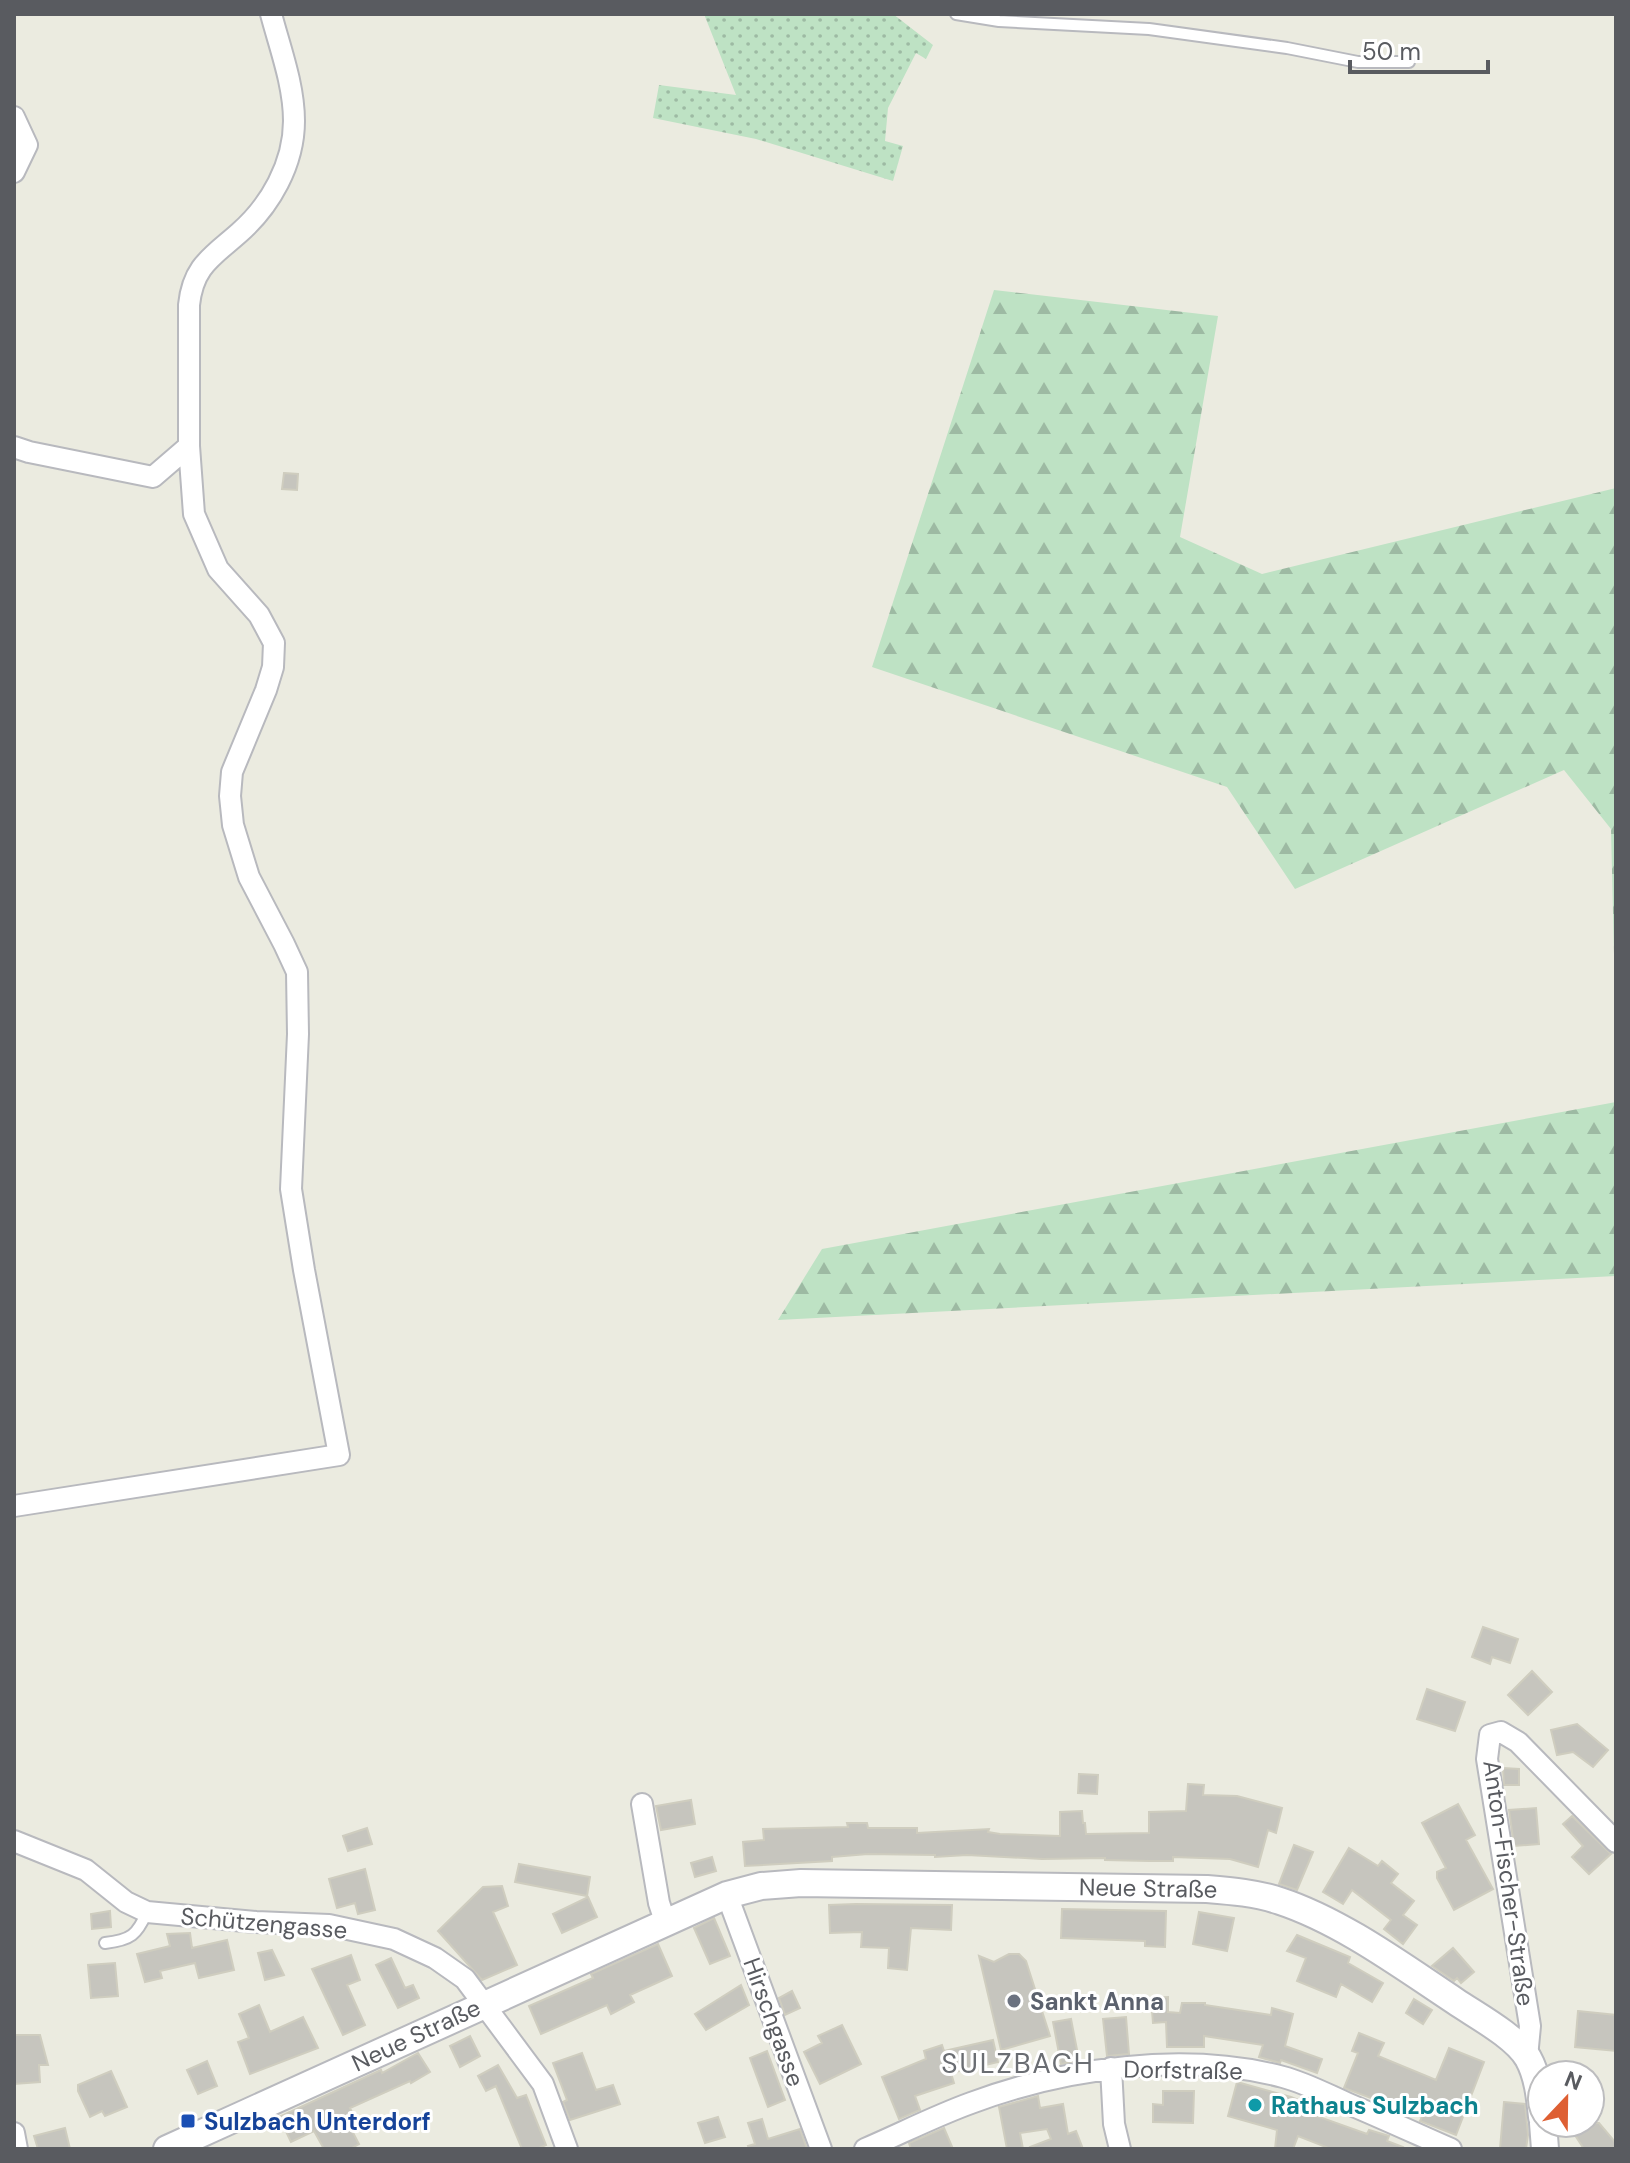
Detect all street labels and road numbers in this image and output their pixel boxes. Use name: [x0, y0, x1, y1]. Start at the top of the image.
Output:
street label: Anton-Fischer-Straße: [1476, 1758, 1542, 2008]
street label: Neue Straße: [1079, 1871, 1217, 1905]
street label: Schützengasse: [179, 1900, 349, 1946]
street label: Hirschgasse: [736, 1953, 812, 2091]
street label: Neue Straße: [347, 1992, 485, 2078]
street label: Dorfstraße: [1123, 2053, 1243, 2087]

